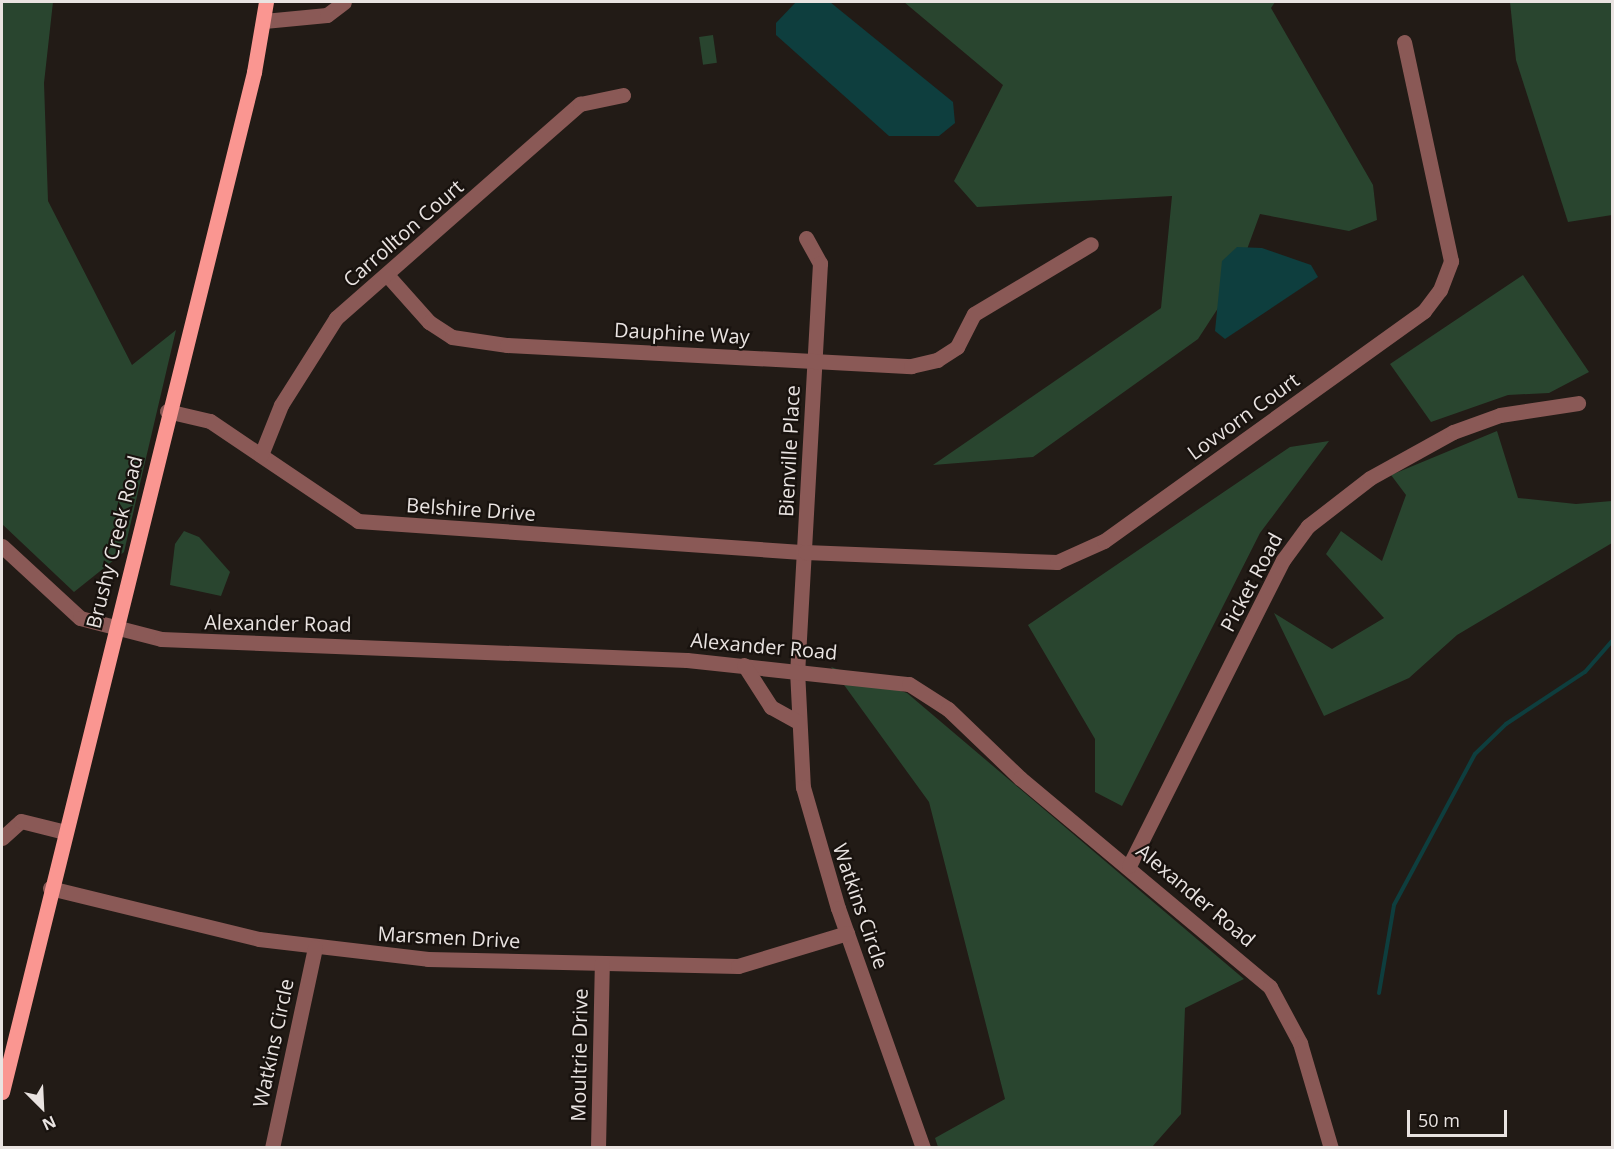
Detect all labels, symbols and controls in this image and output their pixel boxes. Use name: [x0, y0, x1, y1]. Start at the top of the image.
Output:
street label: Carrollton Court: [338, 174, 468, 292]
street label: Dauphine Way: [614, 317, 750, 349]
street label: Lovvorn Court: [1182, 367, 1304, 465]
street label: Bienville Place: [774, 384, 804, 518]
street label: Brushy Creek Road: [81, 453, 147, 631]
street label: Belshire Drive: [406, 493, 536, 525]
street label: Picket Road: [1215, 528, 1287, 636]
street label: Alexander Road: [204, 610, 352, 636]
street label: Alexander Road: [690, 628, 838, 664]
street label: Alexander Road: [1132, 838, 1260, 952]
street label: Watkins Circle: [828, 840, 894, 972]
street label: Marsmen Drive: [377, 921, 521, 953]
street label: Watkins Circle: [248, 976, 298, 1110]
street label: Moultrie Drive: [566, 988, 592, 1122]
north arrow: [12, 1077, 72, 1137]
scale bar: [1410, 1098, 1510, 1136]
text: 50 m: [1418, 1108, 1460, 1132]
text: N: [39, 1111, 60, 1136]

